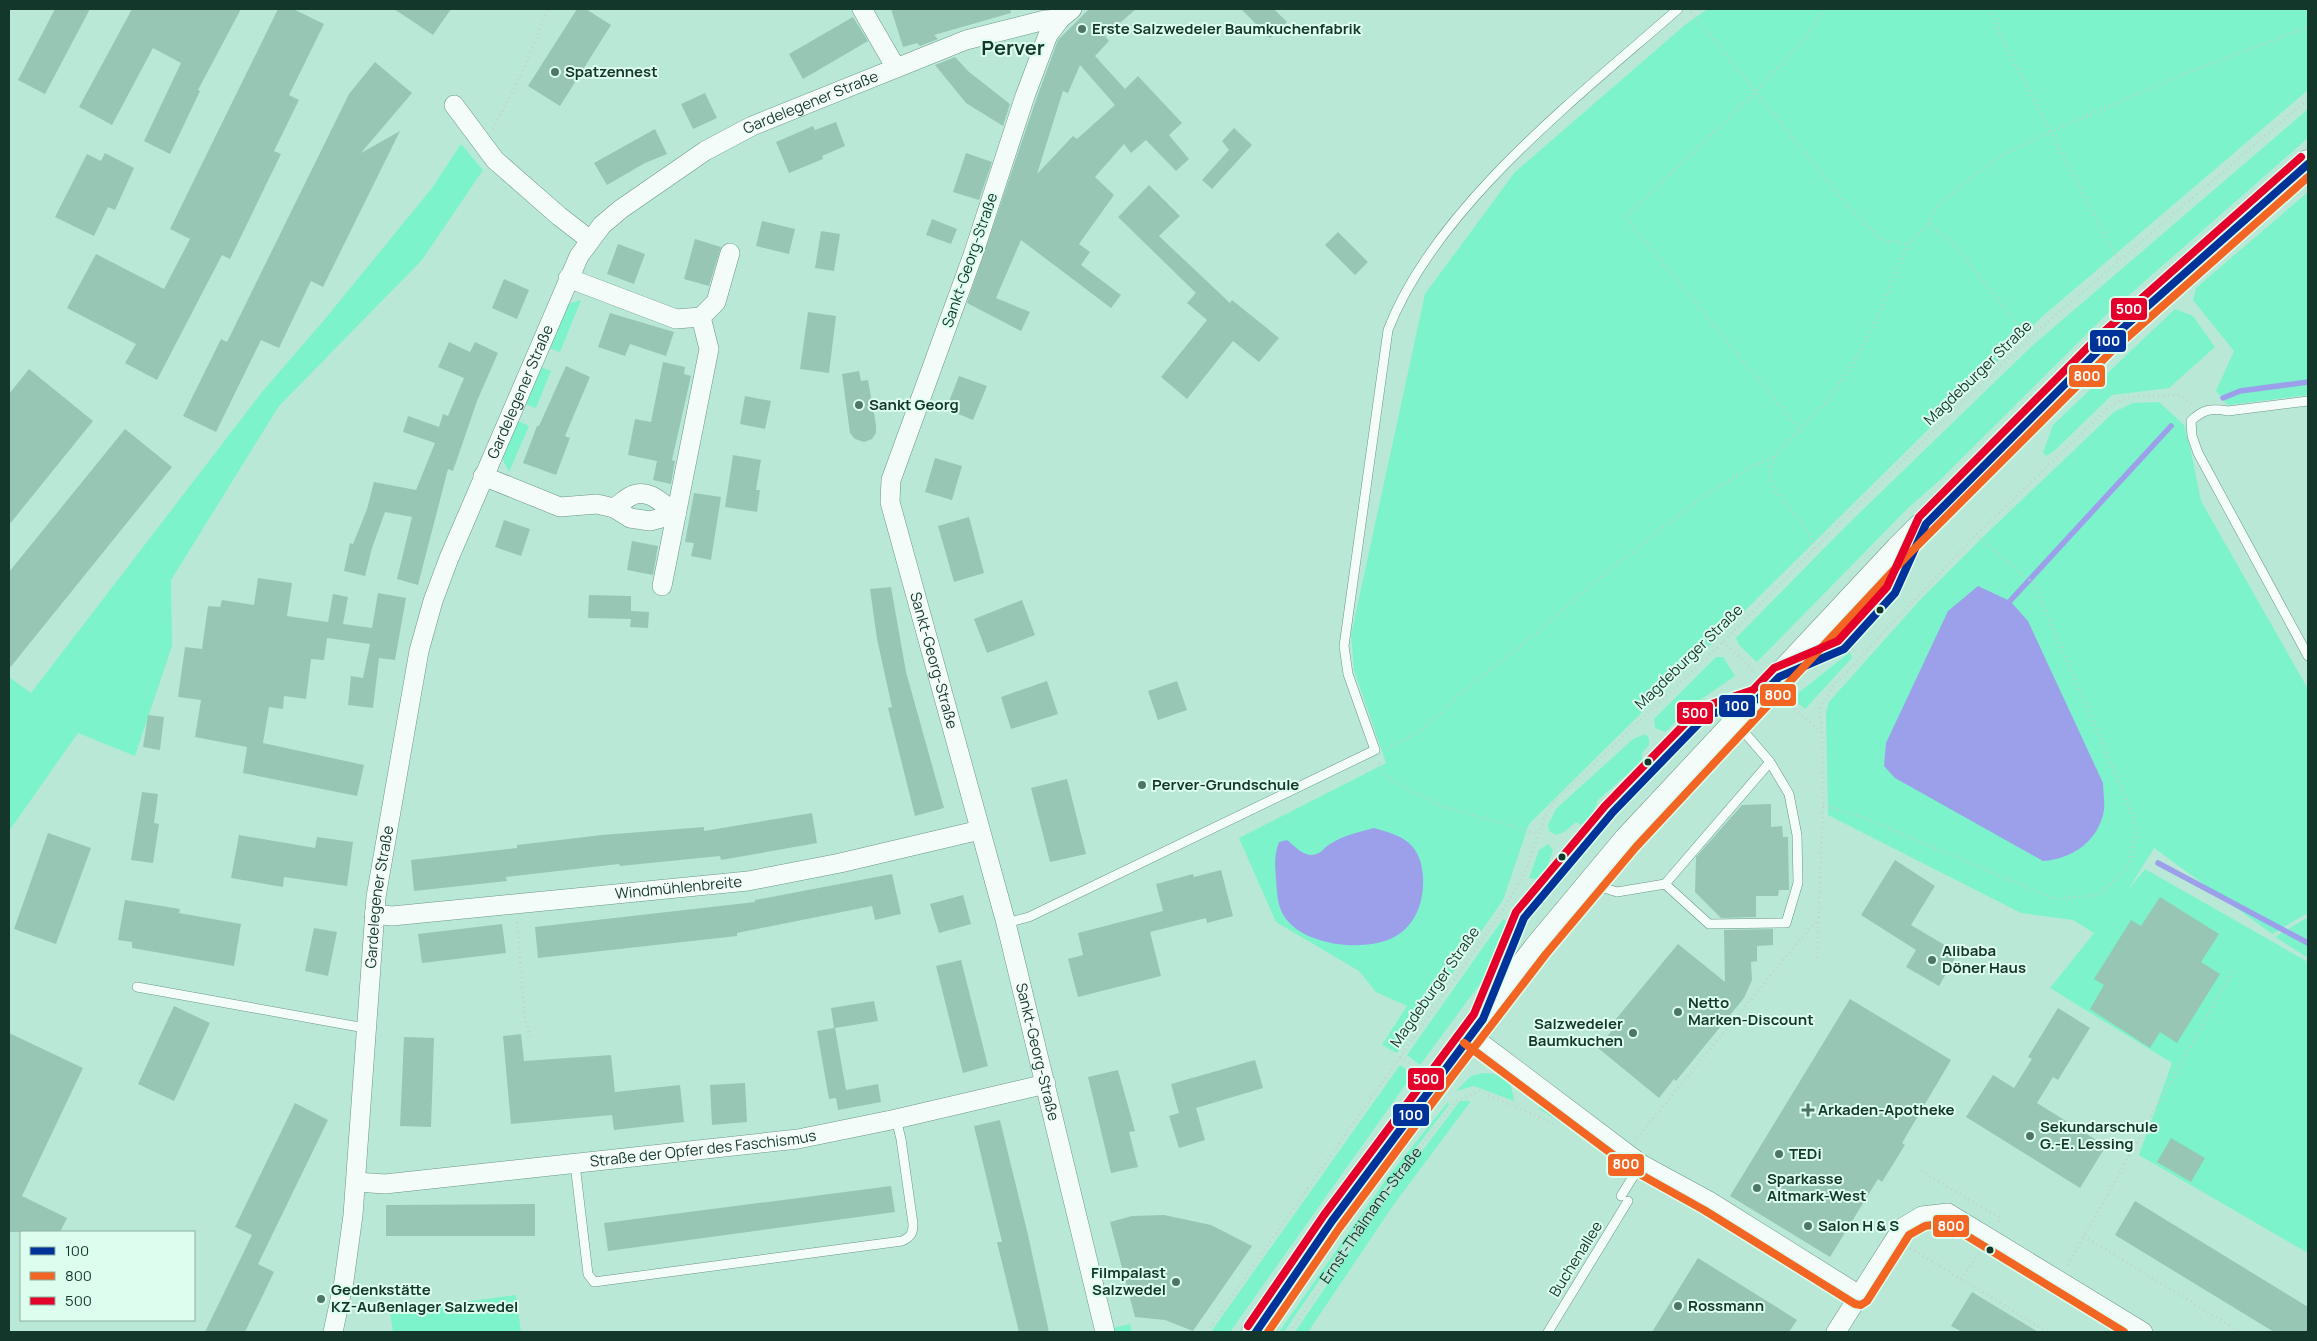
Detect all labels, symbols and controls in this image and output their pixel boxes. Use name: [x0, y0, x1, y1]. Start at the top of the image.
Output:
place label: Erste Salzwedeler Baumkuchenfabrik: [1092, 18, 1362, 39]
marker: Erste Salzwedeler Baumkuchenfabrik: [1076, 23, 1088, 35]
district label: Perver: [981, 34, 1045, 61]
place label: Spatzennest: [565, 61, 658, 82]
street label: Gardelegener Straße: [739, 65, 882, 139]
marker: Spatzennest: [549, 66, 561, 78]
street label: Sankt-Georg-Straße: [937, 189, 1003, 330]
line badge: 500: [2110, 297, 2148, 321]
text: 500: [2116, 299, 2142, 318]
street label: Magdeburger Straße: [1919, 315, 2036, 430]
street label: Gardelegener Straße: [482, 321, 558, 462]
line badge: 100: [2089, 329, 2127, 353]
text: 100: [2096, 331, 2120, 350]
line badge: 800: [2068, 364, 2106, 388]
text: 800: [2074, 366, 2101, 385]
place label: Sankt Georg: [869, 394, 959, 415]
marker: Sankt Georg: [853, 399, 865, 411]
street label: Sankt-Georg-Straße: [905, 589, 963, 731]
street label: Magdeburger Straße: [1630, 599, 1747, 714]
unlabelled marker: [1875, 605, 1885, 615]
line badge: 800: [1759, 683, 1797, 707]
text: 800: [1765, 685, 1792, 704]
line badge: 100: [1718, 694, 1756, 718]
text: 100: [1725, 696, 1749, 715]
line badge: 500: [1676, 701, 1714, 725]
text: 500: [1682, 703, 1708, 722]
unlabelled marker: [1643, 757, 1653, 767]
place label: Perver-Grundschule: [1152, 774, 1299, 795]
marker: Perver-Grundschule: [1136, 779, 1148, 791]
street label: Gardelegener Straße: [360, 824, 398, 969]
unlabelled marker: [1557, 852, 1567, 862]
street label: Windmühlenbreite: [614, 871, 743, 904]
street label: Magdeburger Straße: [1385, 922, 1484, 1051]
place label: Alibaba Döner Haus: [1942, 940, 2026, 978]
marker: Alibaba Döner Haus: [1926, 954, 1938, 966]
street label: Sankt-Georg-Straße: [1011, 981, 1065, 1123]
place label: Netto Marken-Discount: [1688, 992, 1814, 1030]
marker: Netto Marken-Discount: [1672, 1006, 1684, 1018]
place label: Salzwedeler Baumkuchen: [1528, 1013, 1623, 1051]
marker: Salzwedeler Baumkuchen: [1627, 1027, 1639, 1039]
line badge: 500: [1407, 1067, 1445, 1091]
text: 500: [1413, 1069, 1439, 1088]
place label: Arkaden-Apotheke: [1818, 1099, 1955, 1120]
line badge: 100: [1392, 1103, 1430, 1127]
marker: Arkaden-Apotheke: [1802, 1104, 1814, 1116]
text: 100: [1399, 1105, 1423, 1124]
place label: Sekundarschule G.-E. Lessing: [2040, 1116, 2158, 1154]
street label: Straße der Opfer des Faschismus: [589, 1125, 818, 1172]
marker: Sekundarschule G.-E. Lessing: [2024, 1130, 2036, 1142]
street label: Ernst-Thälmann-Straße: [1315, 1142, 1427, 1288]
place label: TEDi: [1789, 1143, 1822, 1164]
marker: TEDi: [1773, 1148, 1785, 1160]
line badge: 800: [1607, 1153, 1645, 1177]
text: 800: [1613, 1154, 1640, 1173]
place label: Sparkasse Altmark-West: [1767, 1168, 1867, 1206]
marker: Sparkasse Altmark-West: [1751, 1182, 1763, 1194]
line badge: 800: [1932, 1214, 1970, 1238]
place label: Salon H & S: [1818, 1215, 1899, 1236]
text: 800: [1938, 1216, 1965, 1235]
street label: Buchenallee: [1544, 1217, 1607, 1301]
marker: Salon H & S: [1802, 1220, 1814, 1232]
legend: [20, 1231, 195, 1321]
text: 100: [65, 1240, 89, 1261]
unlabelled marker: [1985, 1245, 1995, 1255]
place label: Filmpalast Salzwedel: [1091, 1262, 1166, 1300]
text: 800: [65, 1265, 92, 1286]
marker: Filmpalast Salzwedel: [1170, 1276, 1182, 1288]
place label: Gedenkstätte KZ-Außenlager Salzwedel: [331, 1279, 518, 1317]
text: 500: [65, 1290, 92, 1311]
marker: Gedenkstätte KZ-Außenlager Salzwedel: [315, 1293, 327, 1305]
place label: Rossmann: [1688, 1295, 1764, 1316]
marker: Rossmann: [1672, 1300, 1684, 1312]

